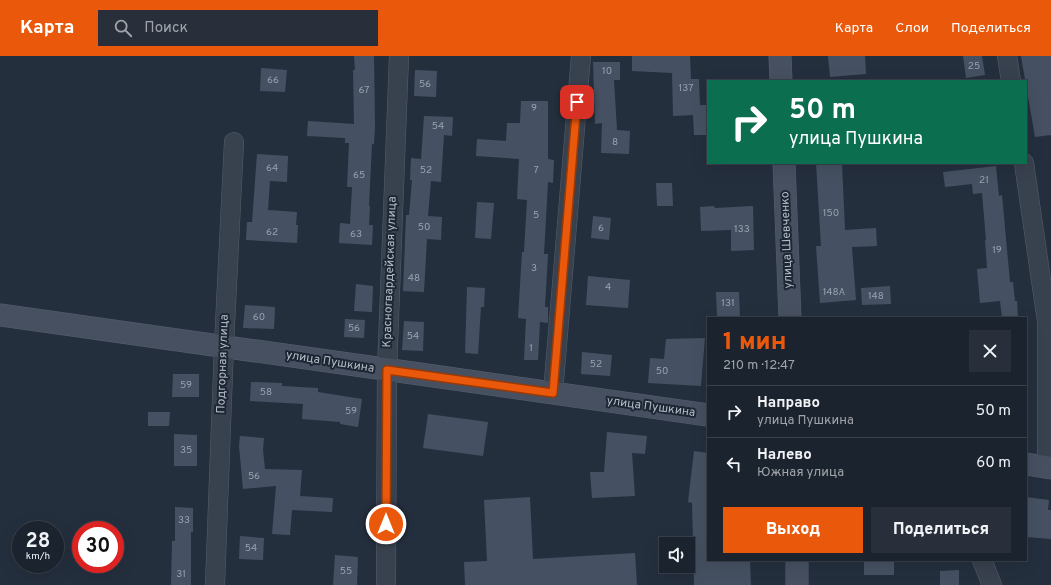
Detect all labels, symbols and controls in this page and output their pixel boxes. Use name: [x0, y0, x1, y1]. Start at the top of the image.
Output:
search box: [98, 10, 378, 46]
text: Карта: [20, 16, 74, 40]
icon: search: [112, 17, 134, 39]
text: Поиск: [144, 19, 188, 38]
text: Карта: [835, 20, 873, 37]
text: Слои: [895, 20, 929, 37]
text: Поделиться: [951, 20, 1031, 37]
house number: 25: [968, 60, 980, 73]
house number: 10: [602, 65, 612, 78]
house number: 66: [267, 74, 279, 87]
house number: 56: [419, 78, 431, 91]
house number: 137: [679, 82, 693, 95]
house number: 67: [359, 84, 370, 97]
pin: [560, 85, 594, 119]
icon: arrive: [566, 91, 588, 113]
text: 50 m: [789, 93, 856, 129]
icon: right: [723, 96, 775, 148]
house number: 9: [531, 102, 537, 115]
house number: 54: [432, 120, 444, 133]
text: улица Пушкина: [789, 128, 923, 151]
house number: 8: [612, 136, 618, 149]
house number: 64: [266, 162, 278, 175]
house number: 52: [420, 164, 432, 177]
house number: 7: [533, 164, 539, 177]
house number: 65: [353, 169, 365, 182]
house number: 21: [979, 174, 989, 187]
street label: улица Шевченко: [777, 191, 797, 289]
street label: Красногвардейская улица: [379, 196, 401, 348]
house number: 150: [823, 207, 839, 220]
house number: 5: [533, 209, 539, 222]
house number: 50: [418, 221, 430, 234]
house number: 6: [598, 222, 604, 235]
house number: 133: [734, 223, 750, 236]
house number: 62: [266, 226, 278, 239]
house number: 63: [350, 228, 362, 241]
house number: 19: [992, 244, 1002, 257]
house number: 3: [531, 262, 537, 275]
house number: 48: [408, 272, 420, 285]
house number: 4: [605, 281, 611, 294]
house number: 148А: [823, 286, 845, 299]
house number: 148: [868, 290, 884, 303]
house number: 131: [721, 297, 735, 310]
house number: 60: [253, 311, 265, 324]
street label: Подгорная улица: [213, 314, 233, 414]
house number: 56: [348, 322, 360, 335]
text: 1 мин: [723, 328, 786, 358]
house number: 54: [407, 330, 419, 343]
button: close: [969, 330, 1011, 372]
house number: 1: [529, 342, 533, 355]
street label: улица Пушкина: [285, 347, 375, 377]
house number: 52: [590, 358, 602, 371]
text: 210 m · 12:47: [723, 358, 795, 374]
house number: 50: [656, 365, 668, 378]
house number: 59: [180, 379, 192, 392]
house number: 58: [260, 386, 272, 399]
street label: улица Пушкина: [606, 393, 696, 421]
text: Направо: [757, 394, 820, 413]
icon: right: [723, 401, 745, 423]
text: 50 m: [976, 402, 1011, 421]
house number: 59: [345, 405, 357, 418]
text: улица Пушкина: [757, 413, 854, 429]
house number: 35: [180, 444, 192, 457]
text: Налево: [757, 446, 812, 465]
icon: left: [723, 453, 745, 475]
text: 60 m: [976, 454, 1011, 473]
text: Южная улица: [757, 465, 844, 481]
house number: 56: [248, 470, 260, 483]
position arrow: [365, 503, 407, 545]
button: Выход: [723, 507, 863, 553]
button: Поделиться: [871, 507, 1011, 553]
house number: 33: [178, 514, 190, 527]
speed limit sign: 30: [72, 521, 124, 573]
text: 28: [26, 529, 50, 555]
map controls: [659, 537, 695, 573]
button: sound: [659, 537, 695, 573]
house number: 54: [245, 542, 257, 555]
text: km/h: [26, 550, 50, 563]
house number: 55: [340, 565, 352, 578]
house number: 31: [176, 568, 186, 581]

